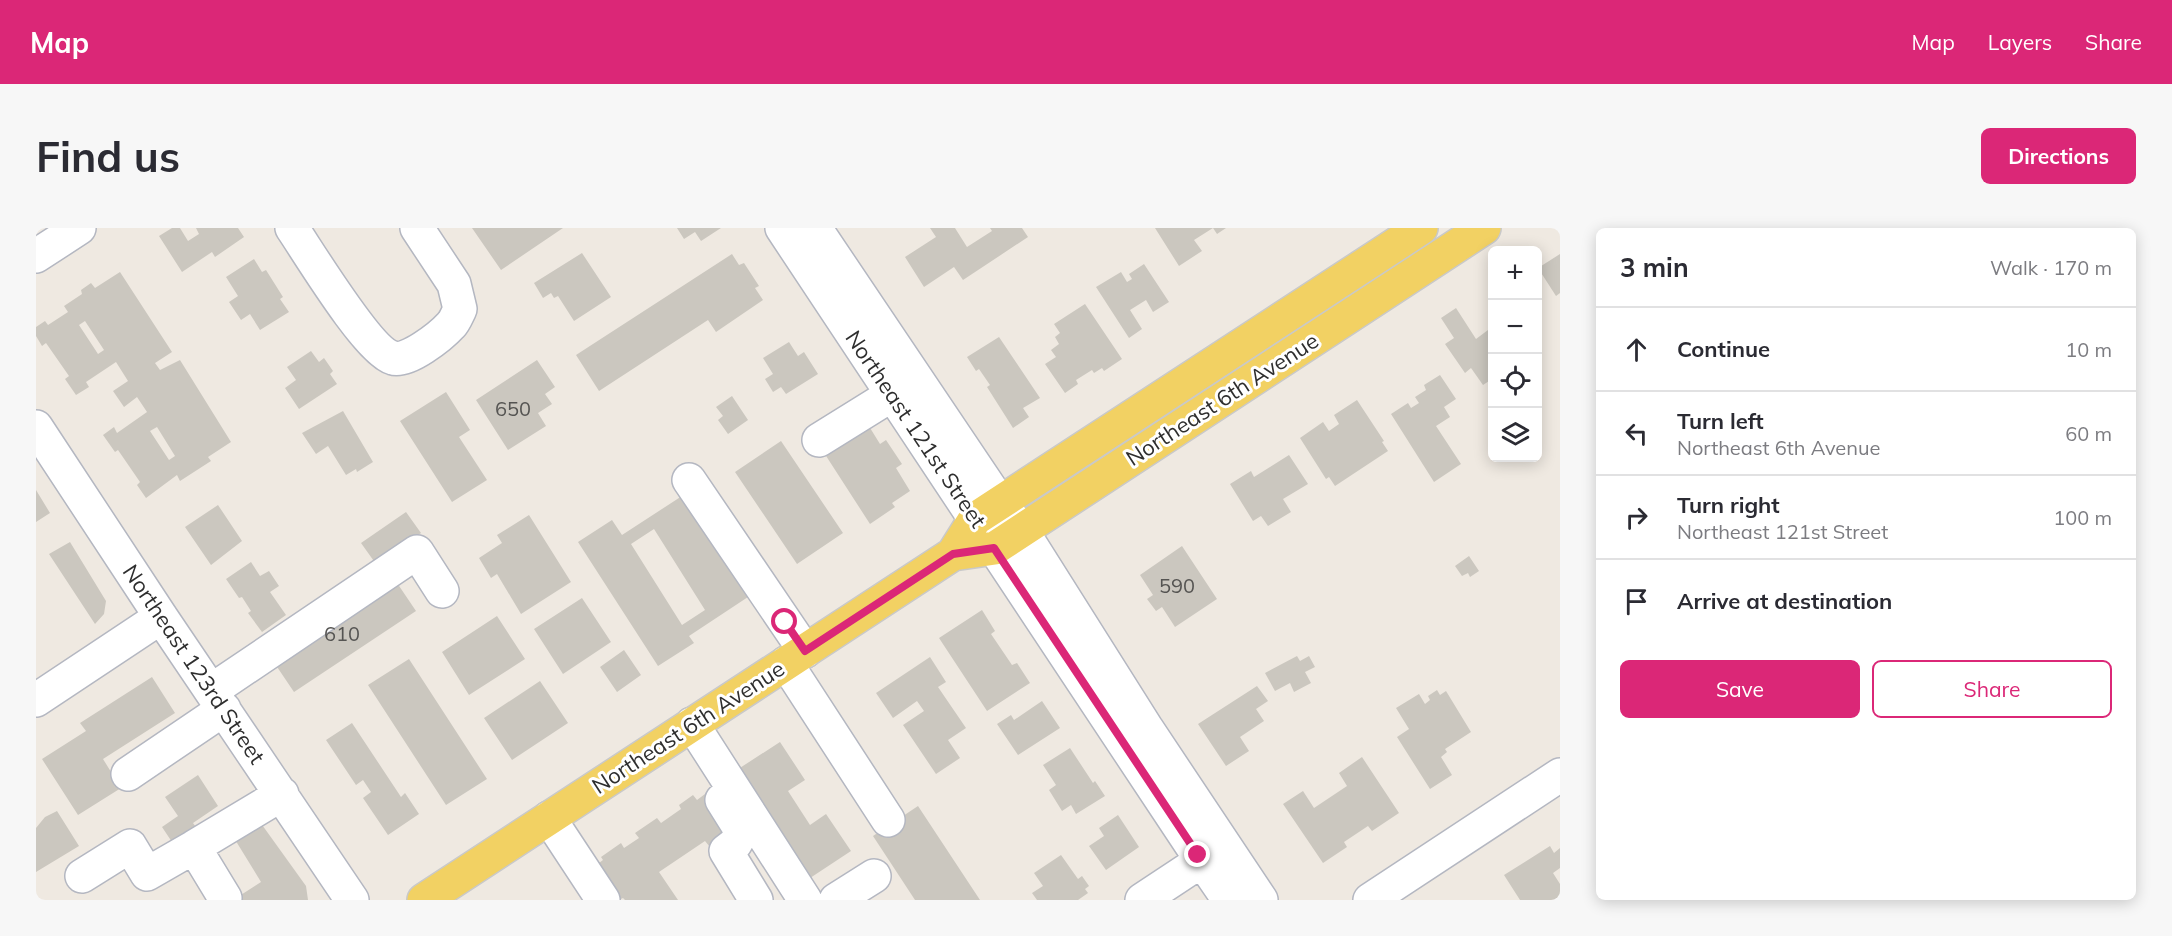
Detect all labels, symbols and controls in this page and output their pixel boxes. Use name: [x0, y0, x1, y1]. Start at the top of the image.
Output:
text: Map: [30, 25, 89, 60]
text: Map: [1912, 29, 1955, 55]
text: Layers: [1988, 29, 2052, 55]
text: Share: [2085, 29, 2142, 55]
button: Directions: [1981, 128, 2136, 184]
text: Find us: [36, 130, 180, 183]
map controls: [1488, 246, 1542, 462]
button: +: [1488, 246, 1542, 300]
text: 3 min: [1620, 251, 1689, 284]
text: Walk · 170 m: [1990, 255, 2112, 280]
button: −: [1488, 300, 1542, 354]
street label: Northeast 121st Street: [839, 325, 993, 533]
street label: Northeast 6th Avenue: [1121, 326, 1323, 472]
icon: ahead: [1620, 333, 1653, 366]
text: Continue: [1677, 335, 1770, 363]
text: 10 m: [2065, 337, 2112, 362]
button: locate: [1488, 354, 1542, 408]
house number: 650: [495, 396, 531, 421]
text: Turn left: [1677, 407, 1764, 435]
button: layers: [1488, 408, 1542, 462]
icon: left: [1620, 417, 1653, 450]
text: 60 m: [2065, 421, 2112, 446]
text: Northeast 6th Avenue: [1677, 435, 1880, 460]
text: Turn right: [1677, 491, 1780, 519]
icon: right: [1620, 501, 1653, 534]
text: 100 m: [2053, 505, 2112, 530]
text: Northeast 121st Street: [1677, 519, 1888, 544]
street label: Northeast 123rd Street: [117, 559, 271, 769]
house number: 590: [1159, 573, 1195, 598]
icon: arrive: [1620, 585, 1653, 618]
text: Arrive at destination: [1677, 587, 1892, 615]
route start: [771, 608, 797, 634]
house number: 610: [324, 621, 360, 646]
street label: Northeast 6th Avenue: [587, 654, 789, 800]
button: Save: [1620, 660, 1860, 718]
button: Share: [1872, 660, 2112, 718]
route end: [1184, 841, 1210, 867]

